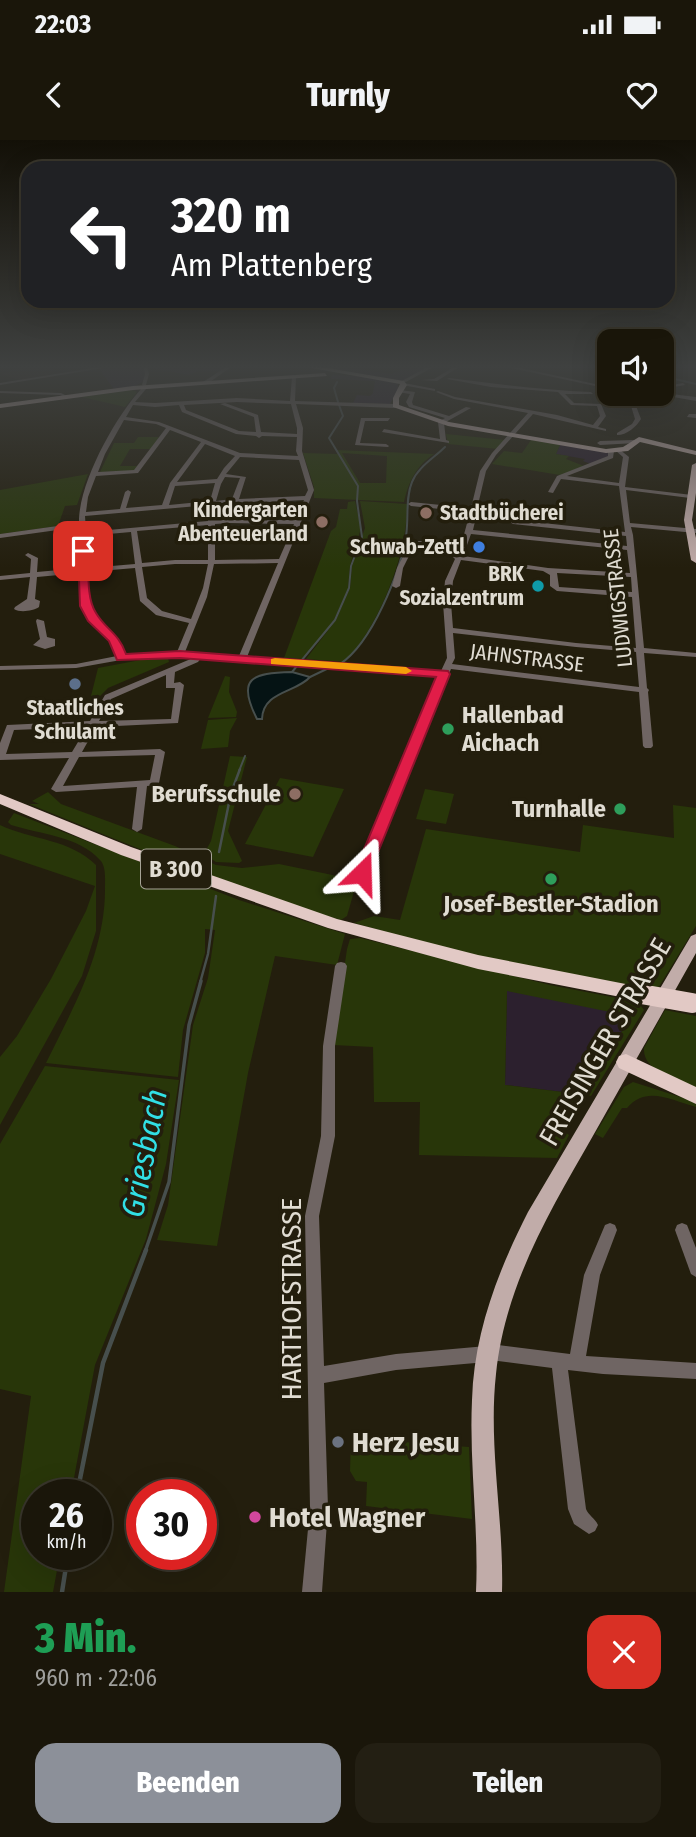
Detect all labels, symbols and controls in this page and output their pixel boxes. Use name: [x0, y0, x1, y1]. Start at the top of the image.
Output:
text: 22:03: [35, 9, 91, 40]
icon: back: [35, 76, 73, 114]
text: Turnly: [306, 76, 390, 114]
icon: heart: [623, 76, 661, 114]
text: 320 m: [171, 186, 291, 245]
icon: left: [56, 189, 147, 280]
text: Am Plattenberg: [171, 246, 372, 284]
map controls: [597, 329, 674, 406]
button: sound: [597, 329, 674, 406]
place label: Kindergarten Abenteuerland: [177, 497, 308, 547]
place label: Stadtbücherei: [440, 500, 564, 526]
marker: Stadtbücherei: [418, 505, 434, 521]
marker: Kindergarten Abenteuerland: [314, 514, 330, 530]
pin: [53, 521, 113, 581]
street label: LUDWIGSTRASSE: [598, 527, 638, 669]
icon: arrive: [64, 532, 102, 570]
place label: Schwab-Zettl: [350, 534, 465, 560]
marker: Schwab-Zettl: [471, 539, 487, 555]
place label: BRK Sozialzentrum: [399, 561, 525, 611]
marker: BRK Sozialzentrum: [530, 578, 546, 594]
street label: JAHNSTRASSE: [468, 638, 586, 678]
marker: Staatliches Schulamt: [67, 676, 83, 692]
place label: Staatliches Schulamt: [26, 695, 124, 745]
place label: Hallenbad Aichach: [461, 701, 564, 757]
marker: Hallenbad Aichach: [440, 721, 456, 737]
place label: Berufsschule: [151, 780, 281, 808]
marker: Berufsschule: [287, 786, 303, 802]
place label: Turnhalle: [512, 795, 606, 823]
marker: Turnhalle: [612, 801, 628, 817]
position arrow: [325, 836, 399, 910]
road number: B 300: [141, 849, 211, 888]
marker: Josef-Bestler-Stadion: [543, 871, 559, 887]
place label: Josef-Bestler-Stadion: [442, 890, 659, 918]
street label: FREISINGER STRASSE: [532, 932, 678, 1152]
water label: Griesbach: [113, 1086, 175, 1220]
street label: HARTHOFSTRASSE: [275, 1198, 308, 1400]
place label: Herz Jesu: [352, 1426, 460, 1459]
marker: Herz Jesu: [330, 1434, 346, 1450]
speed limit sign: 30: [126, 1479, 217, 1570]
text: 26: [49, 1494, 84, 1536]
place label: Hotel Wagner: [269, 1501, 426, 1534]
marker: Hotel Wagner: [247, 1509, 263, 1525]
text: km/h: [46, 1531, 87, 1553]
text: 3 Min.: [35, 1613, 136, 1663]
button: close: [587, 1615, 661, 1689]
text: 960 m · 22:06: [35, 1664, 157, 1692]
button: Beenden: [35, 1743, 341, 1823]
button: Teilen: [355, 1743, 661, 1823]

